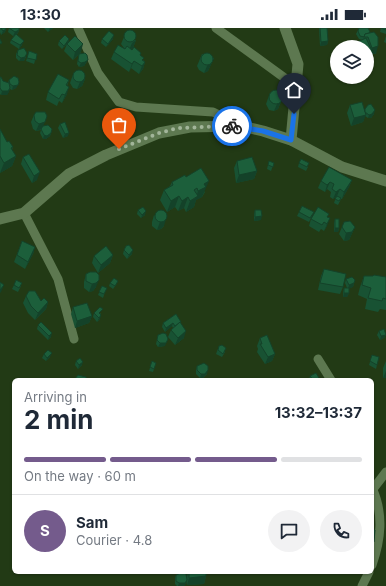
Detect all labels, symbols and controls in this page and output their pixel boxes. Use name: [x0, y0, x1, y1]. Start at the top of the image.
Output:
text: 13:30: [20, 5, 61, 24]
map controls: [330, 40, 374, 84]
button: layers: [330, 40, 374, 84]
pin: [277, 73, 311, 114]
icon: home: [283, 79, 305, 101]
courier: [212, 106, 252, 146]
pin: [102, 108, 136, 149]
icon: bag: [108, 114, 130, 136]
icon: bike: [221, 115, 243, 137]
text: Arriving in: [24, 389, 87, 405]
text: 13:32–13:37: [275, 403, 362, 422]
text: 2 min: [24, 404, 94, 435]
text: On the way · 60 m: [24, 468, 136, 484]
button: chat: [268, 510, 310, 552]
button: phone: [320, 510, 362, 552]
text: Sam: [76, 513, 108, 532]
text: S: [40, 521, 50, 540]
text: Courier · 4.8: [76, 532, 152, 548]

